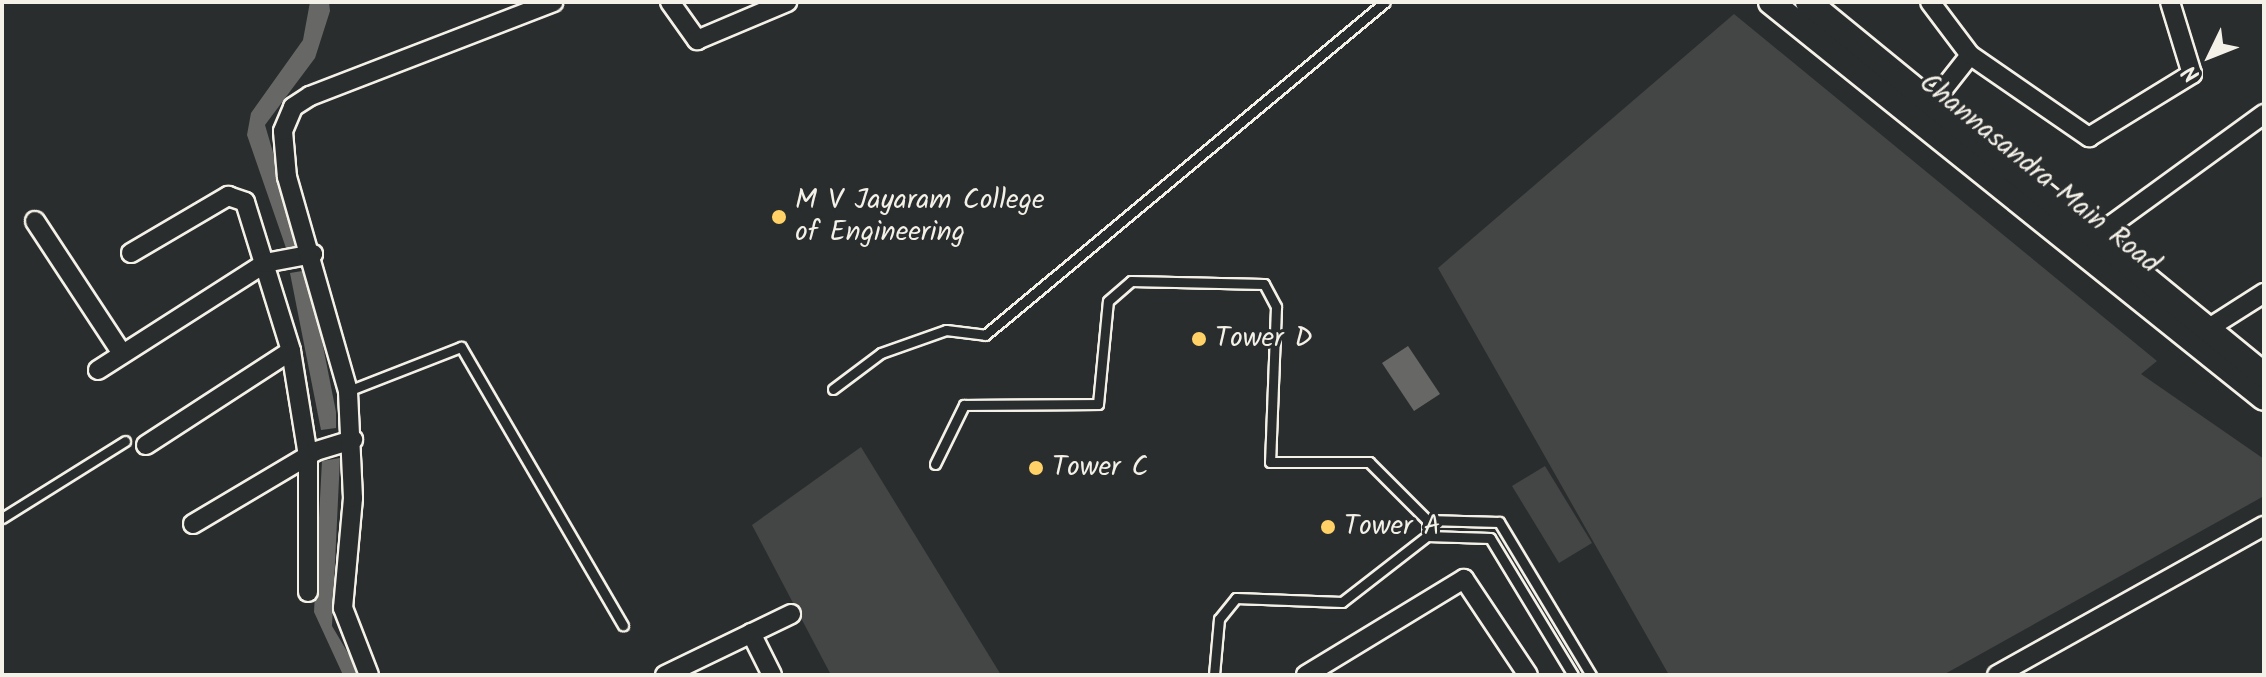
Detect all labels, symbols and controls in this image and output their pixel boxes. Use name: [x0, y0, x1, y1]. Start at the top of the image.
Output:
north arrow: [2170, 16, 2250, 96]
text: N: [2175, 56, 2210, 90]
street label: Channasandra Main Road: [1912, 67, 2166, 281]
place label: M V Jayaram College of Engineering: [795, 184, 1045, 250]
marker: M V Jayaram College of Engineering: [770, 208, 788, 226]
place label: Tower D: [1215, 322, 1313, 356]
marker: Tower D: [1190, 330, 1208, 348]
place label: Tower C: [1052, 451, 1148, 485]
marker: Tower C: [1027, 459, 1045, 477]
place label: Tower A: [1344, 510, 1441, 544]
marker: Tower A: [1319, 518, 1337, 536]

